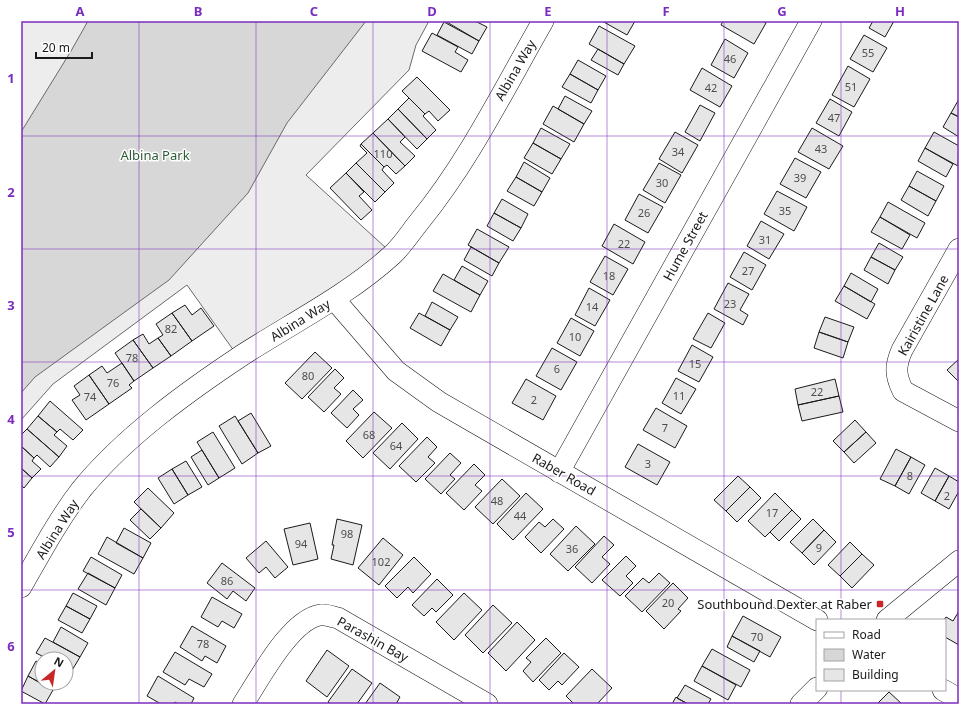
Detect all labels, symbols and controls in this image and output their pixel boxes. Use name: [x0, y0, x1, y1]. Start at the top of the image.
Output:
text: A: [76, 2, 85, 20]
text: B: [194, 2, 202, 20]
text: C: [310, 2, 318, 20]
text: D: [427, 2, 437, 20]
text: E: [544, 2, 552, 20]
text: F: [662, 2, 670, 20]
text: G: [777, 2, 787, 20]
text: H: [895, 2, 905, 20]
scale bar: [36, 34, 92, 60]
street label: Albina Way: [490, 36, 540, 104]
text: 20 m: [42, 39, 70, 56]
house number: 55: [862, 45, 874, 60]
house number: 46: [724, 51, 736, 66]
text: 1: [7, 69, 15, 87]
house number: 51: [845, 79, 857, 94]
house number: 42: [705, 80, 717, 95]
house number: 47: [828, 110, 840, 125]
house number: 43: [815, 141, 827, 156]
house number: 34: [672, 144, 685, 159]
park label: Albina Park: [120, 146, 190, 164]
house number: 110: [374, 146, 392, 161]
house number: 39: [794, 170, 806, 185]
house number: 30: [656, 175, 668, 190]
text: 2: [7, 183, 15, 201]
house number: 35: [779, 203, 791, 218]
house number: 26: [638, 205, 650, 220]
street label: Hume Street: [659, 208, 712, 284]
house number: 31: [759, 232, 771, 247]
house number: 22: [618, 236, 630, 251]
house number: 27: [742, 263, 754, 278]
house number: 18: [603, 268, 615, 283]
street label: Kairistine Lane: [893, 271, 953, 359]
street label: Albina Way: [267, 294, 334, 346]
text: 3: [7, 296, 15, 314]
house number: 23: [724, 296, 736, 311]
house number: 14: [586, 299, 599, 314]
house number: 82: [165, 321, 177, 336]
house number: 10: [569, 329, 581, 344]
house number: 78: [126, 350, 138, 365]
house number: 15: [689, 356, 701, 371]
house number: 6: [554, 361, 560, 376]
house number: 80: [302, 368, 314, 383]
house number: 76: [107, 375, 119, 390]
house number: 22: [811, 384, 823, 399]
house number: 11: [673, 388, 685, 403]
house number: 74: [84, 389, 97, 404]
house number: 2: [531, 392, 537, 407]
text: 4: [7, 410, 15, 428]
house number: 7: [662, 420, 668, 435]
house number: 68: [363, 427, 375, 442]
house number: 64: [390, 438, 403, 453]
street label: Raber Road: [529, 449, 599, 499]
house number: 3: [645, 456, 651, 471]
house number: 8: [907, 468, 913, 483]
house number: 2: [944, 488, 950, 503]
house number: 48: [491, 493, 503, 508]
street label: Albina Way: [31, 495, 83, 562]
house number: 17: [766, 505, 778, 520]
house number: 44: [514, 508, 527, 523]
text: 5: [7, 523, 15, 541]
house number: 98: [341, 526, 353, 541]
house number: 94: [295, 536, 308, 551]
house number: 9: [816, 540, 822, 555]
house number: 36: [566, 541, 578, 556]
house number: 102: [372, 554, 390, 569]
house number: 86: [221, 573, 233, 588]
house number: 20: [662, 595, 674, 610]
place label: Southbound Dexter at Raber: [697, 595, 873, 613]
marker: Southbound Dexter at Raber: [875, 599, 885, 609]
street label: Parashin Bay: [334, 612, 412, 666]
legend: [816, 619, 946, 691]
text: Road: [852, 626, 881, 643]
house number: 70: [751, 629, 763, 644]
house number: 78: [197, 636, 209, 651]
text: 6: [7, 637, 15, 655]
text: Water: [852, 646, 886, 663]
north arrow: [34, 651, 74, 691]
text: N: [52, 653, 67, 671]
text: Building: [852, 666, 899, 683]

